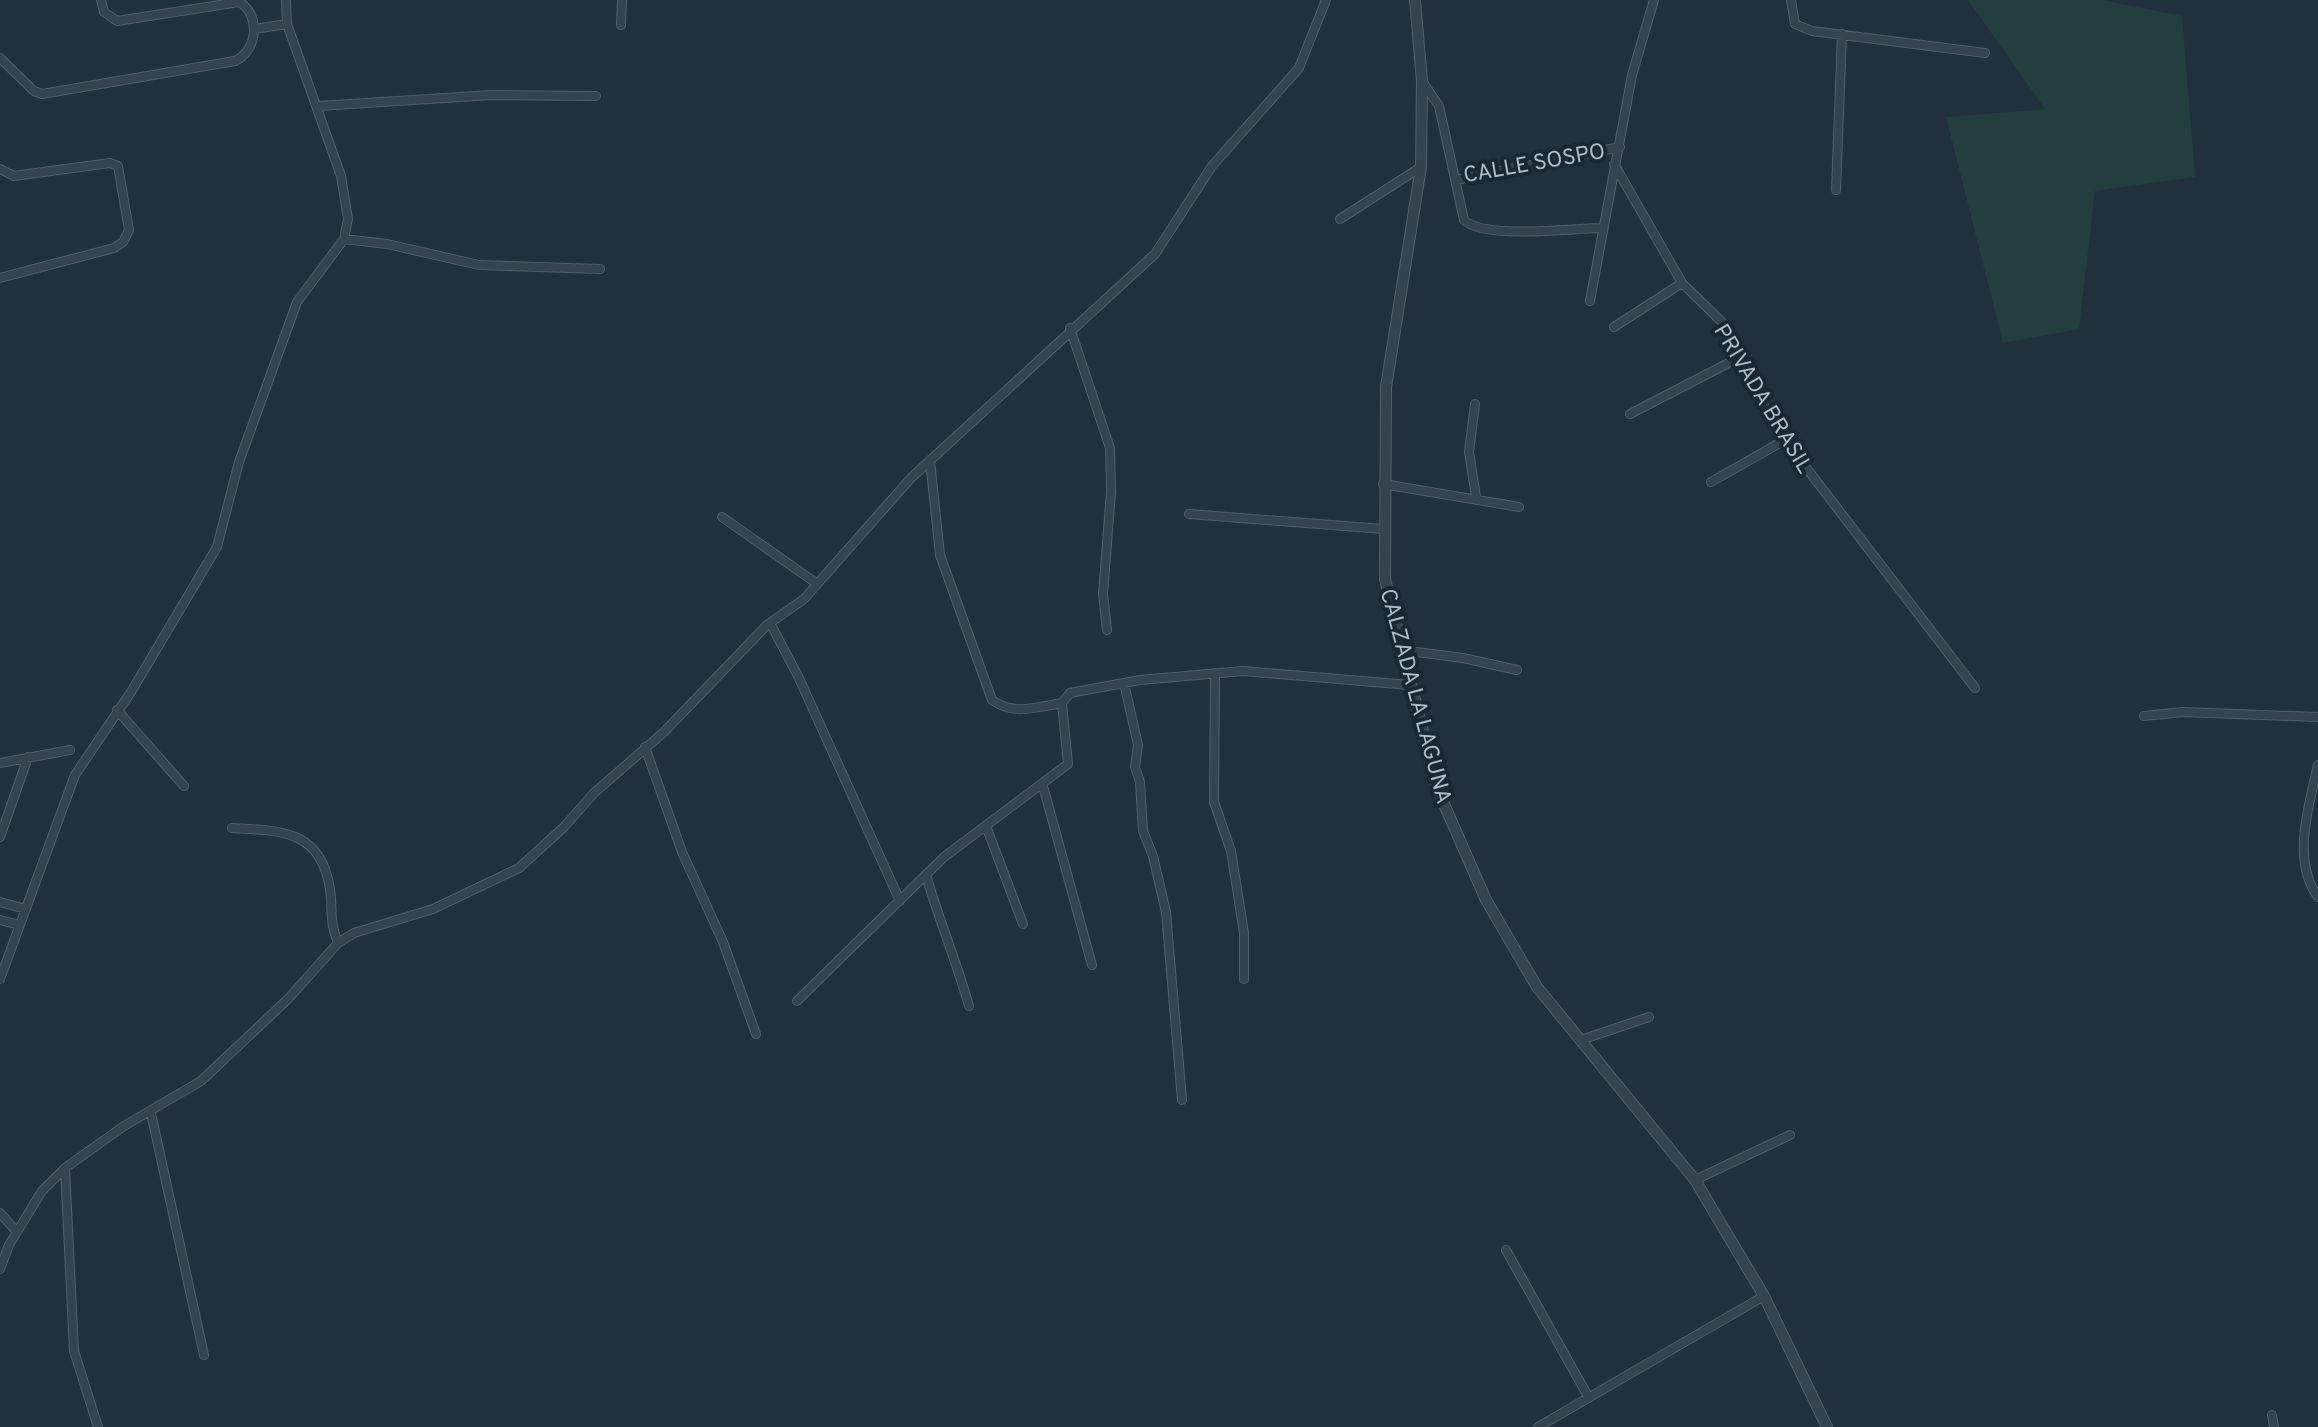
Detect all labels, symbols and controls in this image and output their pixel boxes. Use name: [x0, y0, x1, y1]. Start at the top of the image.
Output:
street label: CALLE SOSPO: [1461, 139, 1607, 190]
street label: PRIVADA BRASIL: [1707, 320, 1817, 479]
street label: CALZADA LA LAGUNA: [1373, 586, 1456, 807]

